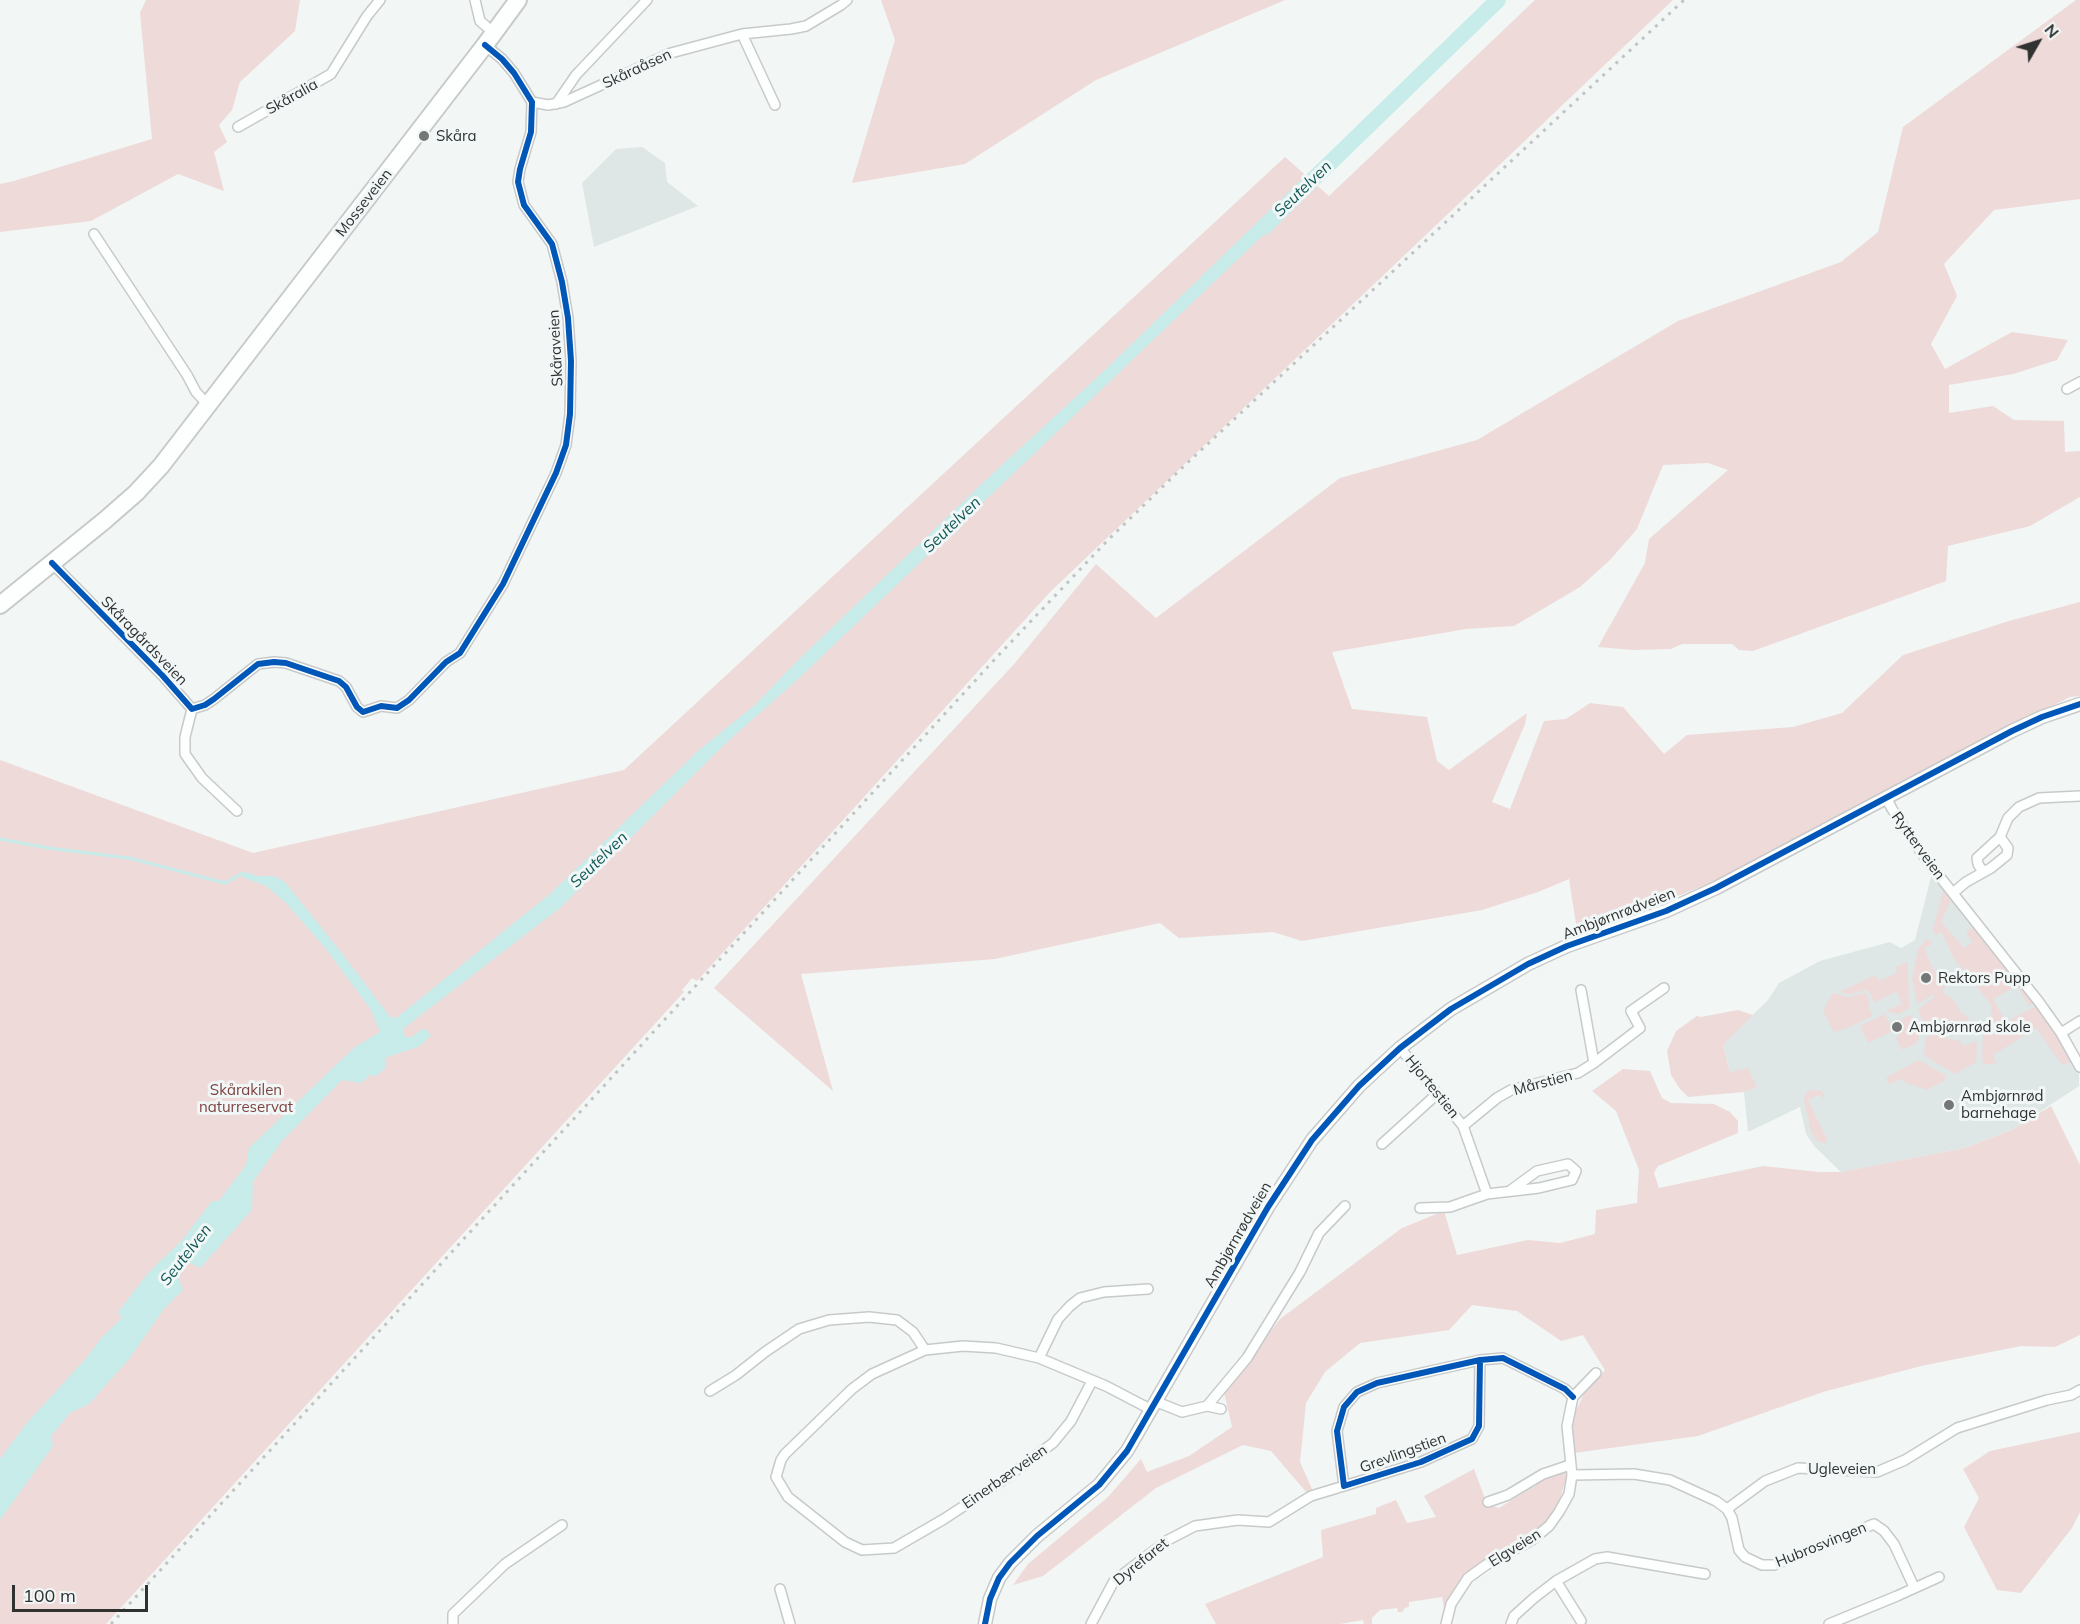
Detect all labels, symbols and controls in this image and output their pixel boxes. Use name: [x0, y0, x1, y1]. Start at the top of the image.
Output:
north arrow: [2008, 12, 2068, 72]
text: N: [2040, 20, 2064, 42]
street label: Skåraåsen: [600, 45, 674, 93]
street label: Skåralia: [263, 75, 321, 119]
place label: Skåra: [436, 127, 476, 145]
marker: Skåra: [417, 129, 431, 143]
water label: Seutelven: [1270, 157, 1336, 221]
street label: Mosseveien: [332, 166, 396, 240]
street label: Skåraveien: [545, 309, 567, 387]
water label: Seutelven: [919, 493, 985, 557]
street label: Skåragårdsveien: [97, 593, 191, 689]
street label: Rytterveien: [1887, 809, 1949, 883]
water label: Seutelven: [566, 828, 632, 892]
street label: Ambjørnrødveien: [1560, 884, 1678, 944]
place label: Rektors Pupp: [1938, 969, 2031, 987]
marker: Rektors Pupp: [1919, 971, 1933, 985]
place label: Ambjørnrød skole: [1909, 1018, 2031, 1036]
marker: Ambjørnrød skole: [1890, 1020, 1904, 1034]
street label: Hjortestien: [1401, 1052, 1463, 1122]
street label: Mårstien: [1512, 1066, 1574, 1100]
park label: Skårakilen naturreservat: [199, 1081, 293, 1116]
place label: Ambjørnrød barnehage: [1961, 1087, 2043, 1122]
marker: Ambjørnrød barnehage: [1942, 1098, 1956, 1112]
street label: Ambjørnrødveien: [1200, 1179, 1276, 1291]
water label: Seutelven: [156, 1221, 216, 1289]
street label: Grevlingstien: [1357, 1429, 1449, 1477]
street label: Einerbærveien: [959, 1441, 1051, 1513]
street label: Ugleveien: [1808, 1460, 1876, 1478]
street label: Hubrosvingen: [1773, 1519, 1869, 1571]
street label: Elgveien: [1486, 1525, 1544, 1571]
street label: Dyrefaret: [1110, 1534, 1172, 1590]
scale bar: [15, 1573, 152, 1611]
text: 100 m: [23, 1584, 76, 1607]

